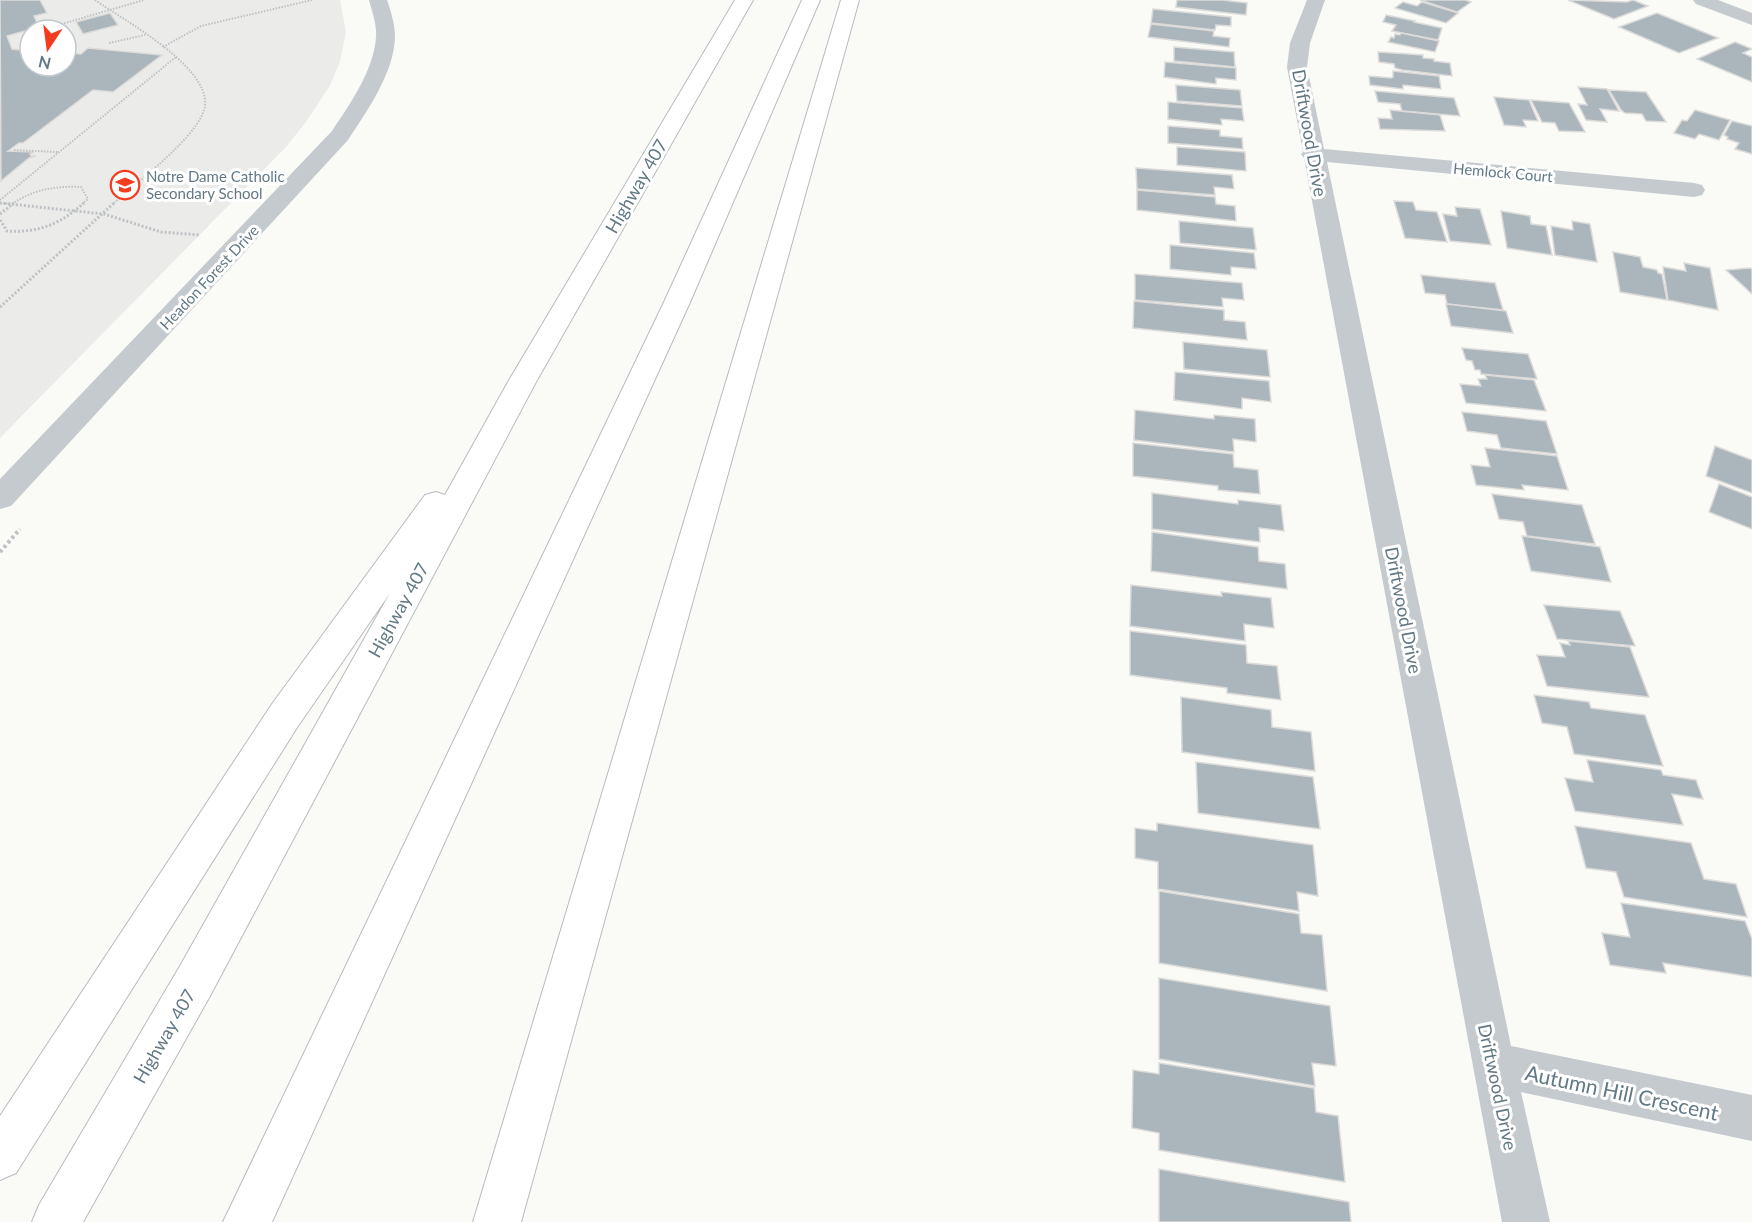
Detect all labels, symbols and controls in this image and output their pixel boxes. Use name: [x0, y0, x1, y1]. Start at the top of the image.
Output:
north arrow: [18, 18, 78, 78]
text: N: [36, 52, 53, 74]
street label: Driftwood Drive: [1288, 68, 1332, 198]
street label: Highway 407: [600, 135, 672, 237]
street label: Hemlock Court: [1453, 159, 1554, 185]
place label: Notre Dame Catholic Secondary School: [146, 167, 285, 202]
school or university icon: Notre Dame Catholic Secondary School: [109, 169, 141, 201]
street label: Headon Forest Drive: [156, 221, 262, 333]
street label: Driftwood Drive: [1381, 545, 1427, 675]
street label: Highway 407: [363, 559, 433, 661]
street label: Highway 407: [128, 985, 200, 1087]
street label: Driftwood Drive: [1474, 1022, 1522, 1152]
street label: Autumn Hill Crescent: [1523, 1059, 1721, 1125]

